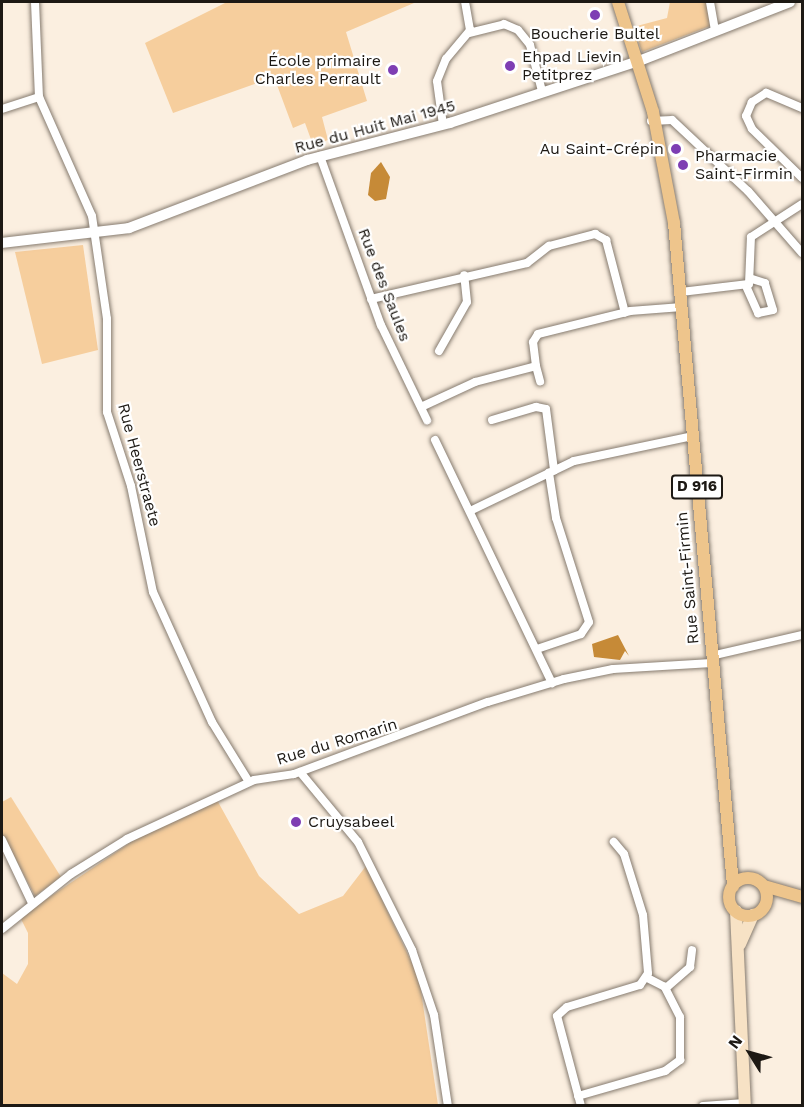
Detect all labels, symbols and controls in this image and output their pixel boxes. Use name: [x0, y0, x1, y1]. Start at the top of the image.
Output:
marker: Boucherie Bultel: [588, 8, 602, 22]
place label: Boucherie Bultel: [530, 24, 660, 44]
place label: Ehpad Lievin Petitprez: [522, 47, 622, 85]
place label: École primaire Charles Perrault: [255, 51, 381, 89]
marker: Ehpad Lievin Petitprez: [503, 59, 517, 73]
marker: École primaire Charles Perrault: [386, 63, 400, 77]
street label: Rue du Huit Mai 1945: [292, 96, 458, 158]
place label: Au Saint-Crépin: [540, 139, 664, 159]
marker: Au Saint-Crépin: [669, 142, 683, 156]
place label: Pharmacie Saint-Firmin: [695, 146, 793, 184]
marker: Pharmacie Saint-Firmin: [676, 158, 690, 172]
street label: Rue des Saules: [354, 226, 414, 344]
street label: Rue Heerstraete: [113, 401, 165, 529]
road number: D 916: [670, 475, 724, 499]
street label: Rue Saint-Firmin: [673, 511, 703, 645]
street label: Rue du Romarin: [274, 714, 400, 770]
place label: Cruysabeel: [308, 812, 394, 832]
marker: Cruysabeel: [289, 815, 303, 829]
north arrow: [720, 1023, 780, 1083]
text: N: [724, 1031, 746, 1052]

